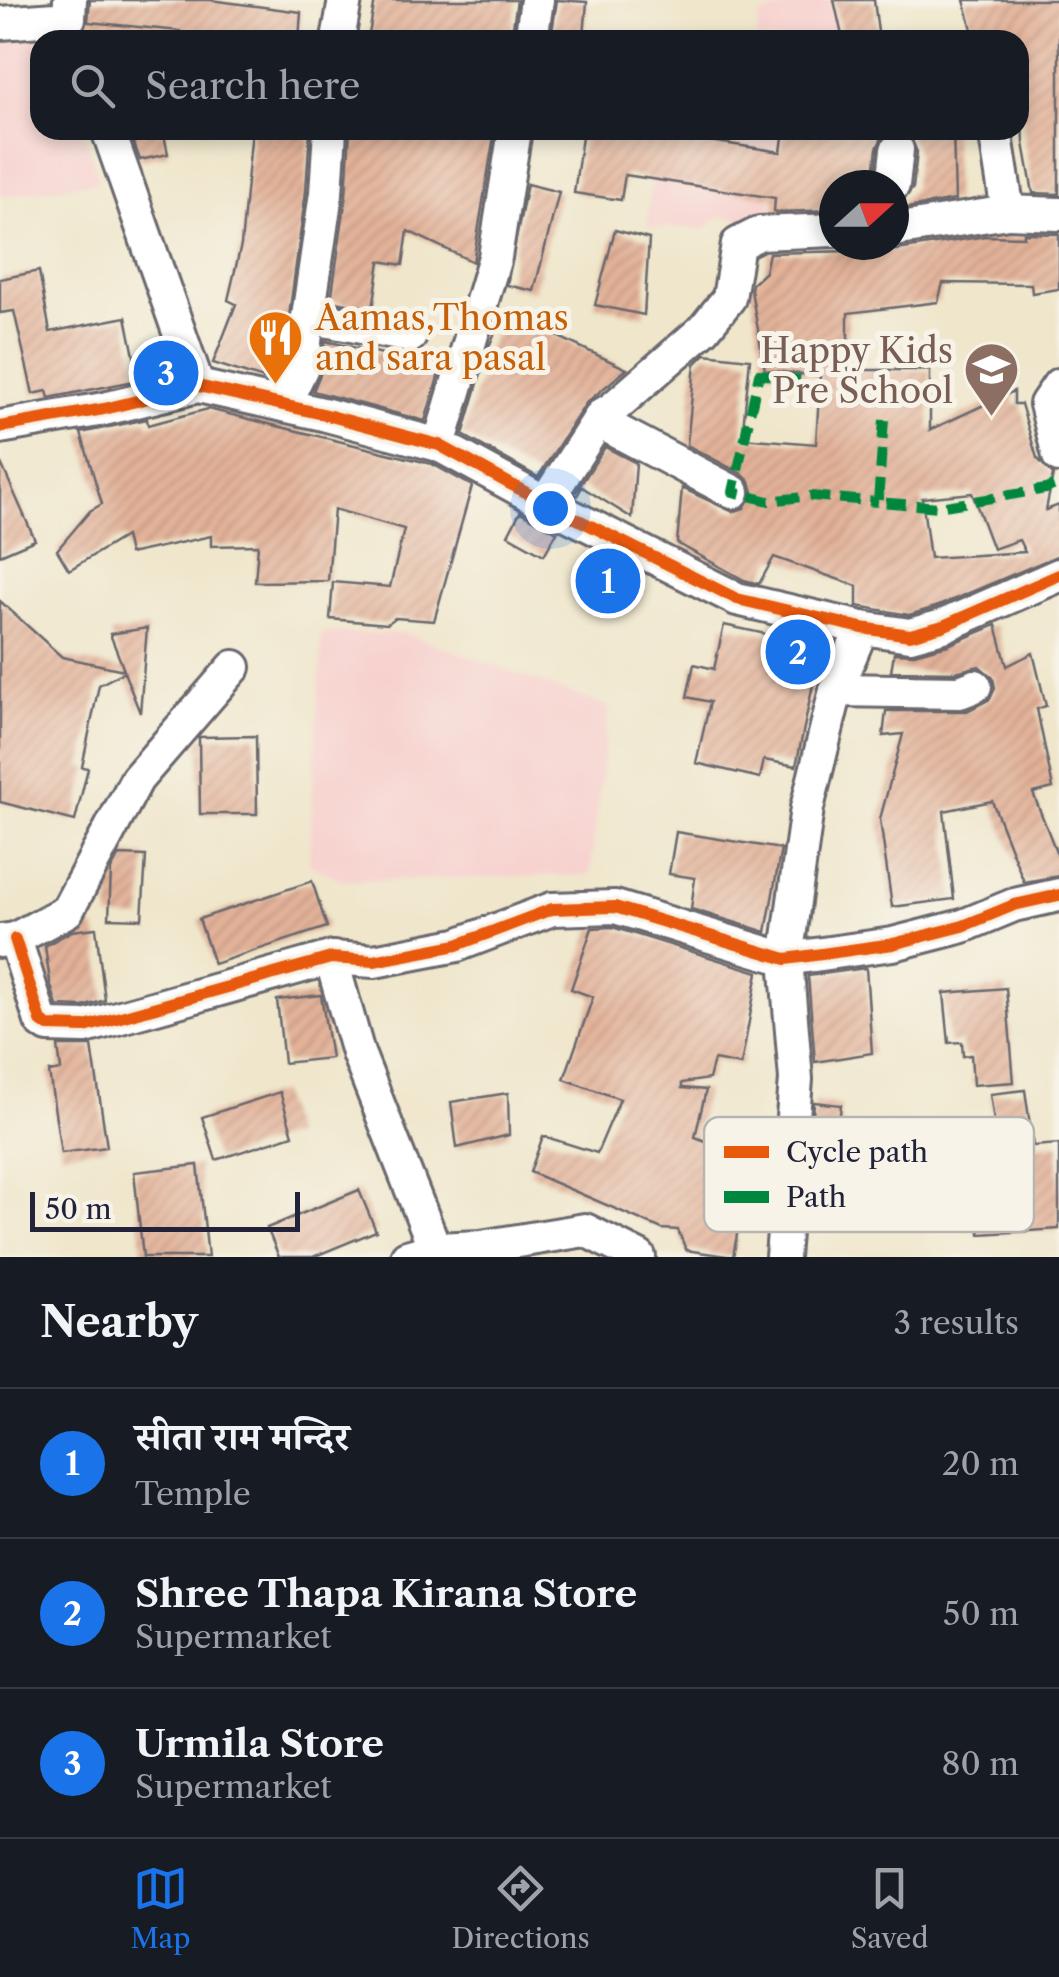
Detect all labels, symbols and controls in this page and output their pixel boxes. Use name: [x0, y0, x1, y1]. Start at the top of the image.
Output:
search box: [30, 30, 1029, 140]
icon: search: [65, 58, 120, 113]
text: Search here: [145, 62, 360, 109]
north arrow: [819, 170, 909, 260]
place label: Aamas,Thomas and sara pasal: [314, 296, 569, 379]
restaurant icon: Aamas,Thomas and sara pasal: [246, 307, 306, 386]
place label: Happy Kids Pre School: [760, 329, 953, 412]
pin: 3: [134, 336, 198, 410]
school or university icon: Happy Kids Pre School: [962, 340, 1022, 419]
your location: [525, 483, 576, 534]
pin: 1: [576, 544, 640, 618]
pin: 2: [766, 614, 830, 690]
legend: [704, 1117, 1034, 1232]
text: Cycle path: [786, 1135, 928, 1169]
text: Path: [786, 1180, 846, 1214]
scale bar: [30, 1187, 300, 1232]
text: 50 m: [45, 1192, 112, 1226]
text: Nearby: [40, 1296, 198, 1348]
text: 3 results: [893, 1303, 1019, 1342]
text: सीता राम मन्दिर: [135, 1413, 349, 1460]
text: 1: [65, 1444, 80, 1483]
text: 20 m: [942, 1444, 1019, 1483]
text: Temple: [135, 1474, 251, 1513]
text: Shree Thapa Kirana Store: [135, 1570, 637, 1617]
text: 2: [63, 1594, 82, 1633]
text: 50 m: [943, 1594, 1019, 1633]
text: Supermarket: [135, 1617, 332, 1656]
text: Urmila Store: [135, 1720, 384, 1767]
text: 3: [63, 1744, 82, 1783]
text: 80 m: [941, 1744, 1019, 1783]
text: Supermarket: [135, 1767, 332, 1806]
tab: Map: [130, 1861, 191, 1955]
tab: Directions: [451, 1861, 590, 1955]
tab: Saved: [851, 1861, 929, 1955]

